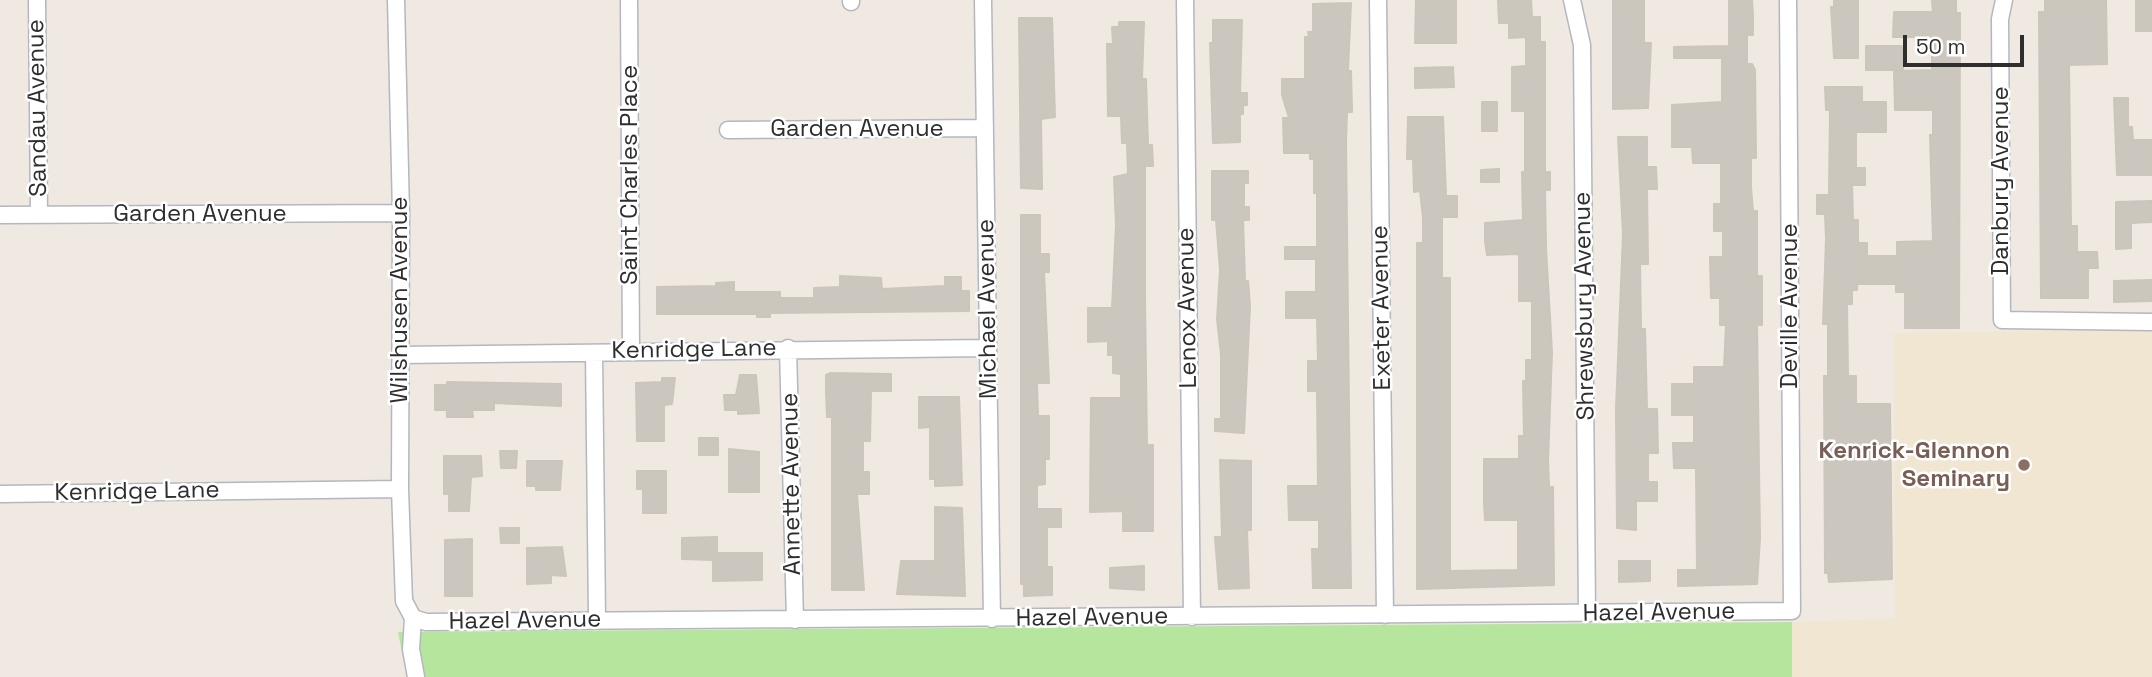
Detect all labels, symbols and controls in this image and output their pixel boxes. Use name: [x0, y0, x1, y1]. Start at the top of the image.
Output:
street label: Sandau Avenue: [22, 19, 54, 197]
scale bar: [1907, 21, 2028, 65]
text: 50 m: [1916, 33, 1966, 60]
street label: Saint Charles Place: [616, 65, 644, 285]
street label: Danbury Avenue: [1987, 86, 2015, 276]
street label: Garden Avenue: [770, 115, 944, 143]
street label: Shrewsbury Avenue: [1569, 191, 1601, 421]
street label: Wilshusen Avenue: [386, 196, 414, 404]
street label: Garden Avenue: [113, 200, 287, 228]
street label: Michael Avenue: [972, 219, 1004, 399]
street label: Deville Avenue: [1776, 223, 1804, 389]
street label: Exeter Avenue: [1366, 225, 1398, 391]
street label: Lenox Avenue: [1172, 227, 1204, 389]
street label: Kenridge Lane: [611, 334, 777, 366]
street label: Annette Avenue: [776, 392, 808, 576]
place label: Kenrick-Glennon Seminary: [1819, 437, 2010, 493]
marker: Kenrick-Glennon Seminary: [2016, 457, 2032, 473]
street label: Kenridge Lane: [54, 476, 220, 508]
street label: Hazel Avenue: [1582, 597, 1736, 629]
street label: Hazel Avenue: [1015, 602, 1169, 634]
street label: Hazel Avenue: [448, 605, 602, 637]

